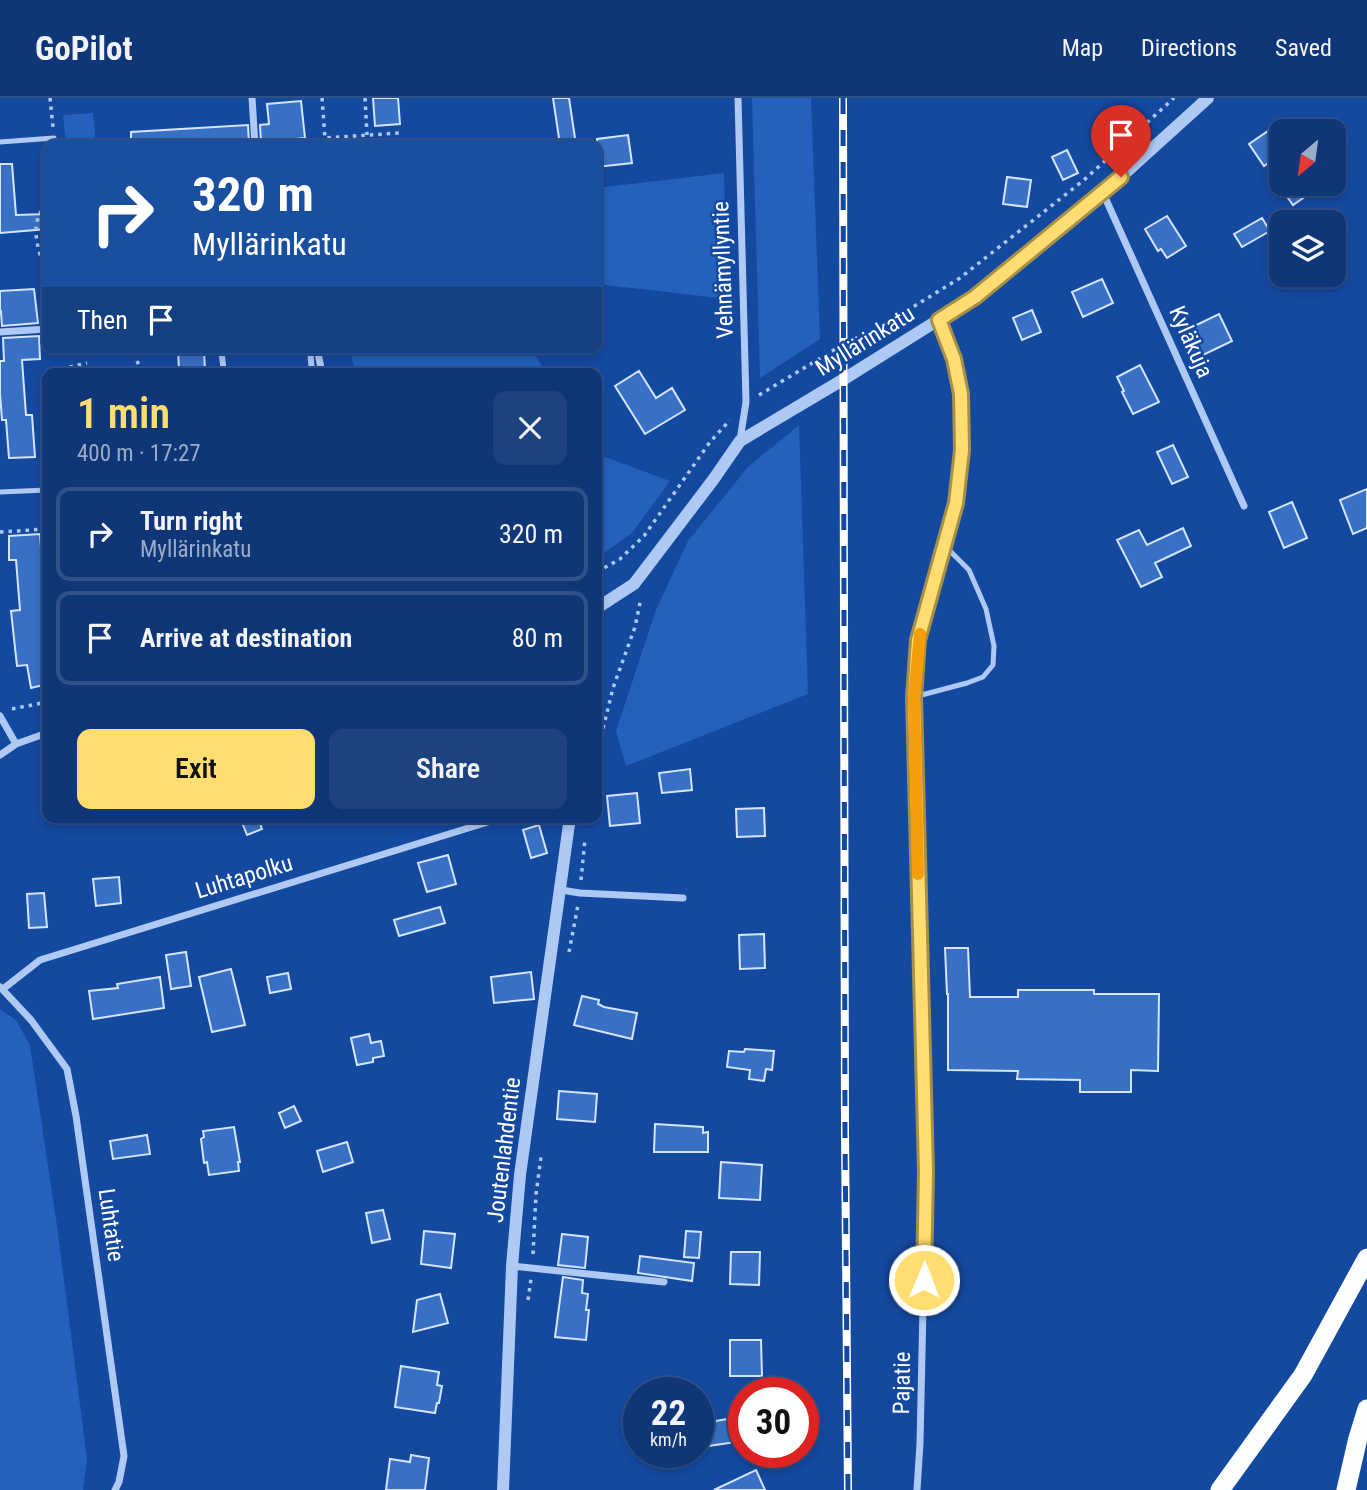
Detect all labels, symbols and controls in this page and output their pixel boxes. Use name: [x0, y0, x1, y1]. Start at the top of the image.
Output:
text: GoPilot: [35, 29, 133, 68]
text: Map: [1062, 34, 1103, 62]
text: Directions: [1141, 34, 1237, 62]
text: Saved: [1275, 34, 1332, 62]
pin: [1091, 105, 1151, 177]
icon: arrive: [1102, 116, 1140, 154]
north arrow: [1269, 119, 1346, 196]
map controls: [1269, 119, 1346, 287]
text: 320 m: [192, 166, 314, 223]
icon: right: [77, 168, 168, 259]
street label: Vehnämyllyntie: [707, 201, 739, 339]
button: layers: [1269, 210, 1346, 287]
text: Myllärinkatu: [192, 225, 347, 263]
street label: Myllärinkatu: [811, 300, 919, 382]
icon: arrive: [142, 301, 180, 339]
street label: Kyläkuja: [1163, 302, 1219, 382]
text: Then: [77, 305, 128, 335]
text: 1 min: [77, 389, 170, 438]
button: close: [493, 391, 567, 465]
text: 400 m · 17:27: [77, 440, 201, 467]
text: Turn right: [140, 506, 242, 536]
icon: right: [81, 515, 119, 553]
text: 320 m: [499, 519, 563, 549]
text: Myllärinkatu: [140, 536, 251, 563]
icon: arrive: [81, 619, 119, 657]
text: Arrive at destination: [140, 623, 352, 653]
text: 80 m: [512, 623, 563, 653]
button: Exit: [77, 729, 315, 809]
button: Share: [329, 729, 567, 809]
street label: Luhtapolku: [192, 849, 296, 905]
street label: Joutenlahdentie: [482, 1076, 526, 1224]
street label: Luhtatie: [93, 1187, 129, 1263]
position arrow: [887, 1243, 961, 1317]
street label: Pajatie: [888, 1351, 916, 1415]
speed limit sign: 30: [728, 1377, 819, 1468]
text: 22: [651, 1393, 686, 1434]
text: km/h: [650, 1429, 687, 1450]

